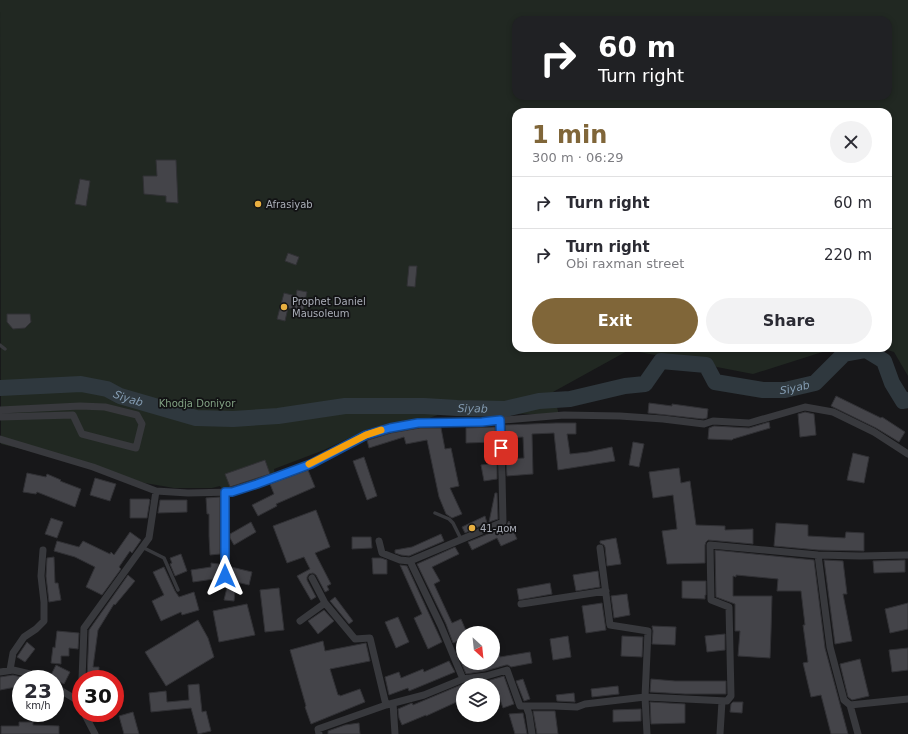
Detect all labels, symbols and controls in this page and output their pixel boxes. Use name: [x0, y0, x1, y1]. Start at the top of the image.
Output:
text: 60 m: [598, 31, 676, 64]
icon: right: [532, 32, 584, 84]
text: Turn right: [598, 65, 684, 86]
text: 1 min: [532, 121, 607, 149]
button: close: [830, 121, 872, 163]
text: 300 m · 06:29: [532, 150, 623, 165]
icon: right: [532, 192, 554, 214]
text: Turn right: [566, 194, 650, 212]
text: 60 m: [834, 194, 872, 212]
marker: Afrasiyab: [253, 199, 263, 209]
place label: Afrasiyab: [266, 199, 313, 210]
text: Turn right: [566, 238, 650, 256]
icon: right: [532, 244, 554, 266]
text: 220 m: [824, 246, 872, 264]
text: Obi raxman street: [566, 256, 684, 271]
place label: Prophet Daniel Mausoleum: [292, 296, 366, 319]
button: Exit: [532, 298, 698, 344]
button: Share: [706, 298, 872, 344]
marker: Prophet Daniel Mausoleum: [279, 302, 289, 312]
water label: Siyab: [780, 378, 811, 397]
water label: Siyab: [111, 388, 145, 409]
park label: Khodja Doniyor: [159, 398, 236, 409]
water label: Siyab: [457, 402, 488, 416]
pin: [484, 431, 518, 465]
icon: arrive: [490, 437, 512, 459]
marker: 41-дом: [467, 523, 477, 533]
place label: 41-дом: [480, 523, 517, 534]
position arrow: [204, 555, 246, 597]
north arrow: [456, 626, 500, 670]
map controls: [456, 626, 500, 722]
speed limit sign: 30: [72, 670, 124, 722]
button: layers: [456, 678, 500, 722]
text: 23: [24, 679, 52, 703]
text: km/h: [25, 700, 51, 711]

